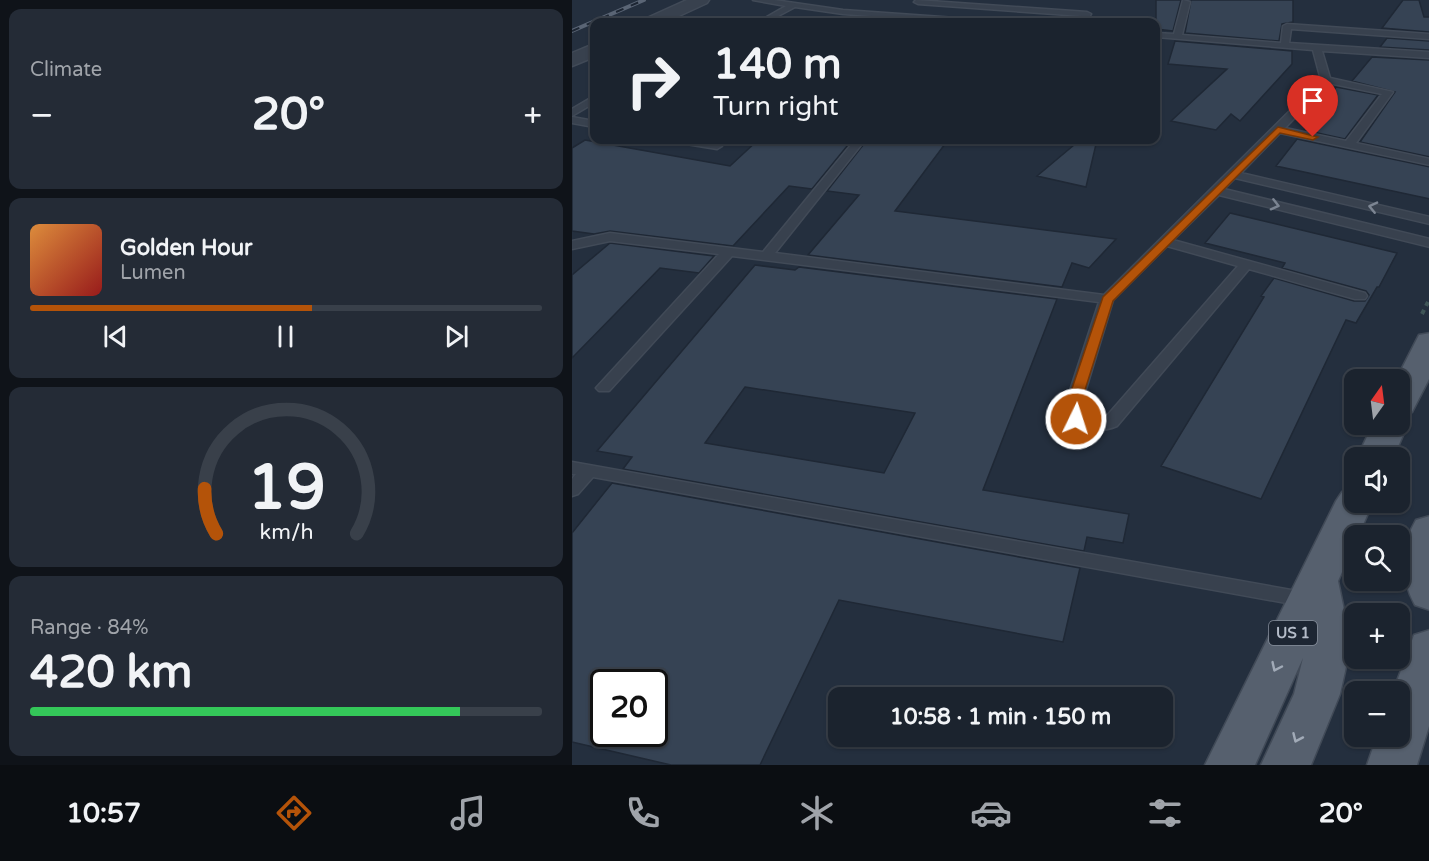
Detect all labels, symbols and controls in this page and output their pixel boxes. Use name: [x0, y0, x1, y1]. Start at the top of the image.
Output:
text: 140 m: [713, 39, 842, 90]
icon: right: [614, 42, 692, 120]
text: Climate: [30, 58, 102, 82]
pin: [1287, 75, 1338, 137]
icon: arrive: [1296, 84, 1329, 117]
text: 20°: [252, 88, 325, 142]
text: Turn right: [713, 90, 839, 123]
text: −: [30, 96, 54, 135]
text: +: [523, 96, 542, 135]
one-way arrow: [1270, 198, 1280, 211]
one-way arrow: [1368, 202, 1378, 215]
text: Golden Hour: [120, 235, 252, 261]
text: Lumen: [120, 261, 186, 285]
icon: previous: [99, 320, 132, 353]
icon: pause: [269, 320, 302, 353]
icon: next: [440, 320, 473, 353]
north arrow: [1344, 369, 1410, 435]
map controls: [1344, 369, 1410, 747]
position arrow: [1044, 387, 1108, 451]
button: sound: [1344, 447, 1410, 513]
text: 19: [247, 451, 325, 526]
text: km/h: [259, 519, 313, 545]
button: search: [1344, 525, 1410, 591]
button: +: [1344, 603, 1410, 669]
text: Range · 84%: [30, 616, 149, 640]
road number: US 1: [1269, 621, 1317, 645]
text: 420 km: [30, 646, 192, 700]
one-way arrow: [1272, 661, 1284, 672]
speed limit sign: 20: [590, 669, 668, 747]
button: −: [1344, 681, 1410, 747]
text: 10:58 · 1 min · 150 m: [890, 704, 1111, 730]
one-way arrow: [1293, 732, 1305, 743]
icon: directions: [273, 792, 315, 834]
icon: music: [447, 792, 489, 834]
icon: phone: [622, 792, 664, 834]
icon: climate: [796, 792, 838, 834]
icon: car: [970, 792, 1012, 834]
icon: filters: [1144, 792, 1186, 834]
text: 10:57: [66, 797, 141, 830]
text: 20°: [1319, 797, 1363, 830]

